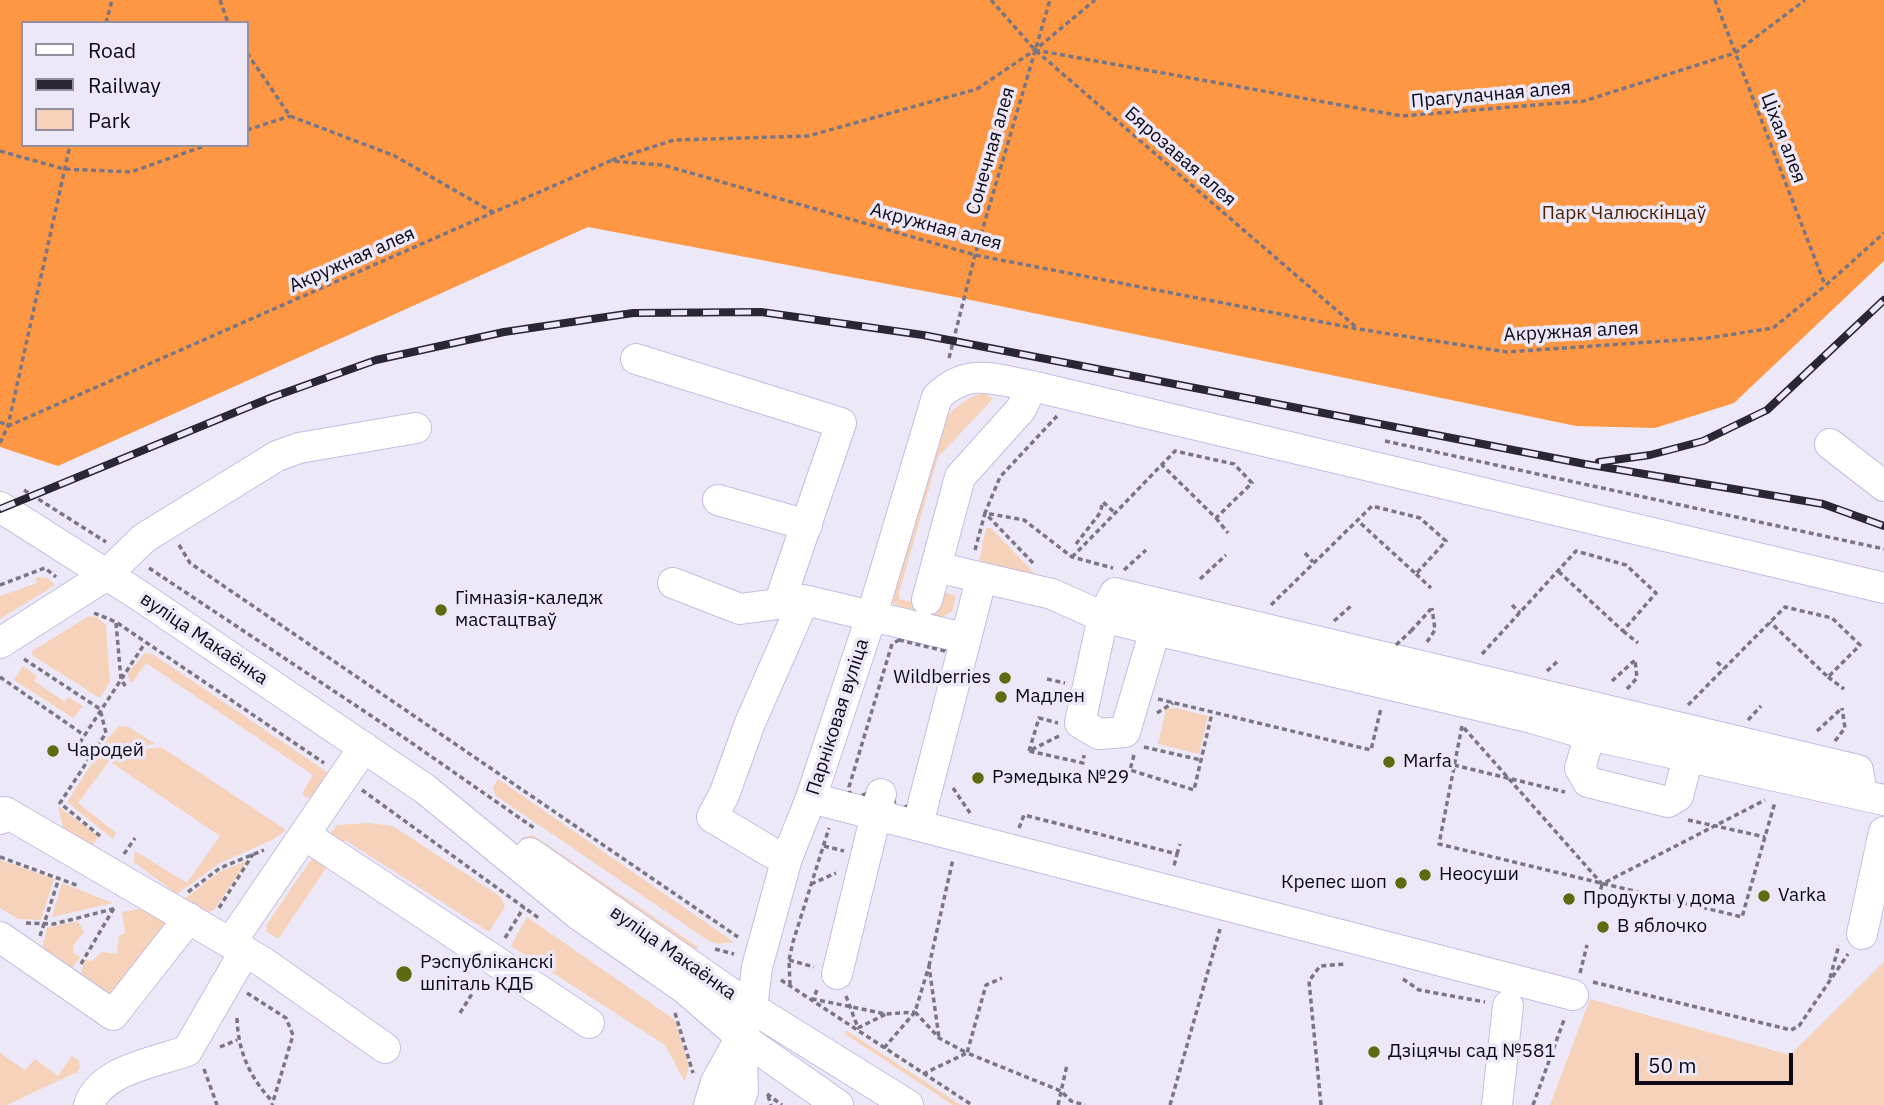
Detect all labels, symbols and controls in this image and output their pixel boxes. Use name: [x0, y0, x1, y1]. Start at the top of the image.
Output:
legend: [21, 21, 248, 147]
text: Road: [88, 36, 136, 64]
text: Railway: [88, 71, 161, 99]
street label: Прагулачная алея: [1410, 77, 1572, 113]
street label: Сонечная алея: [962, 84, 1020, 218]
street label: Ціхая алея: [1755, 90, 1811, 186]
street label: Бярозавая алея: [1120, 102, 1240, 212]
text: Park: [88, 106, 131, 134]
street label: Акружная алея: [868, 198, 1004, 256]
park label: Парк Чалюскінцаў: [1542, 203, 1706, 225]
street label: Акружная алея: [286, 222, 418, 298]
street label: Акружная алея: [1503, 317, 1639, 347]
street label: вуліца Макаёнка: [136, 588, 272, 690]
place label: Гімназія-каледж мастацтваў: [455, 588, 603, 632]
marker: Гімназія-каледж мастацтваў: [433, 602, 449, 618]
street label: Парніковая вуліца: [802, 636, 874, 798]
place label: Wildberries: [893, 667, 991, 689]
marker: Wildberries: [997, 670, 1013, 686]
place label: Мадлен: [1015, 686, 1085, 708]
marker: Мадлен: [993, 689, 1009, 705]
place label: Чародей: [67, 740, 144, 762]
marker: Чародей: [45, 743, 61, 759]
place label: Marfa: [1403, 751, 1452, 773]
marker: Marfa: [1381, 754, 1397, 770]
place label: Рэмедыка №29: [992, 767, 1129, 789]
marker: Рэмедыка №29: [970, 770, 986, 786]
place label: Неосуши: [1439, 864, 1519, 886]
marker: Неосуши: [1417, 867, 1433, 883]
place label: Крепес шоп: [1281, 872, 1387, 894]
marker: Крепес шоп: [1393, 875, 1409, 891]
place label: Varka: [1778, 885, 1826, 907]
place label: Продукты у дома: [1583, 888, 1735, 910]
marker: Varka: [1756, 888, 1772, 904]
marker: Продукты у дома: [1561, 891, 1577, 907]
street label: вуліца Макаёнка: [605, 901, 741, 1005]
place label: В яблочко: [1617, 916, 1707, 938]
marker: В яблочко: [1595, 919, 1611, 935]
place label: Рэспубліканскі шпіталь КДБ: [420, 952, 554, 996]
marker: Рэспубліканскі шпіталь КДБ: [394, 964, 414, 984]
scale bar: [1639, 1038, 1797, 1082]
place label: Дзіцячы сад №581: [1388, 1041, 1556, 1063]
marker: Дзіцячы сад №581: [1366, 1044, 1382, 1060]
text: 50 m: [1648, 1051, 1697, 1079]

